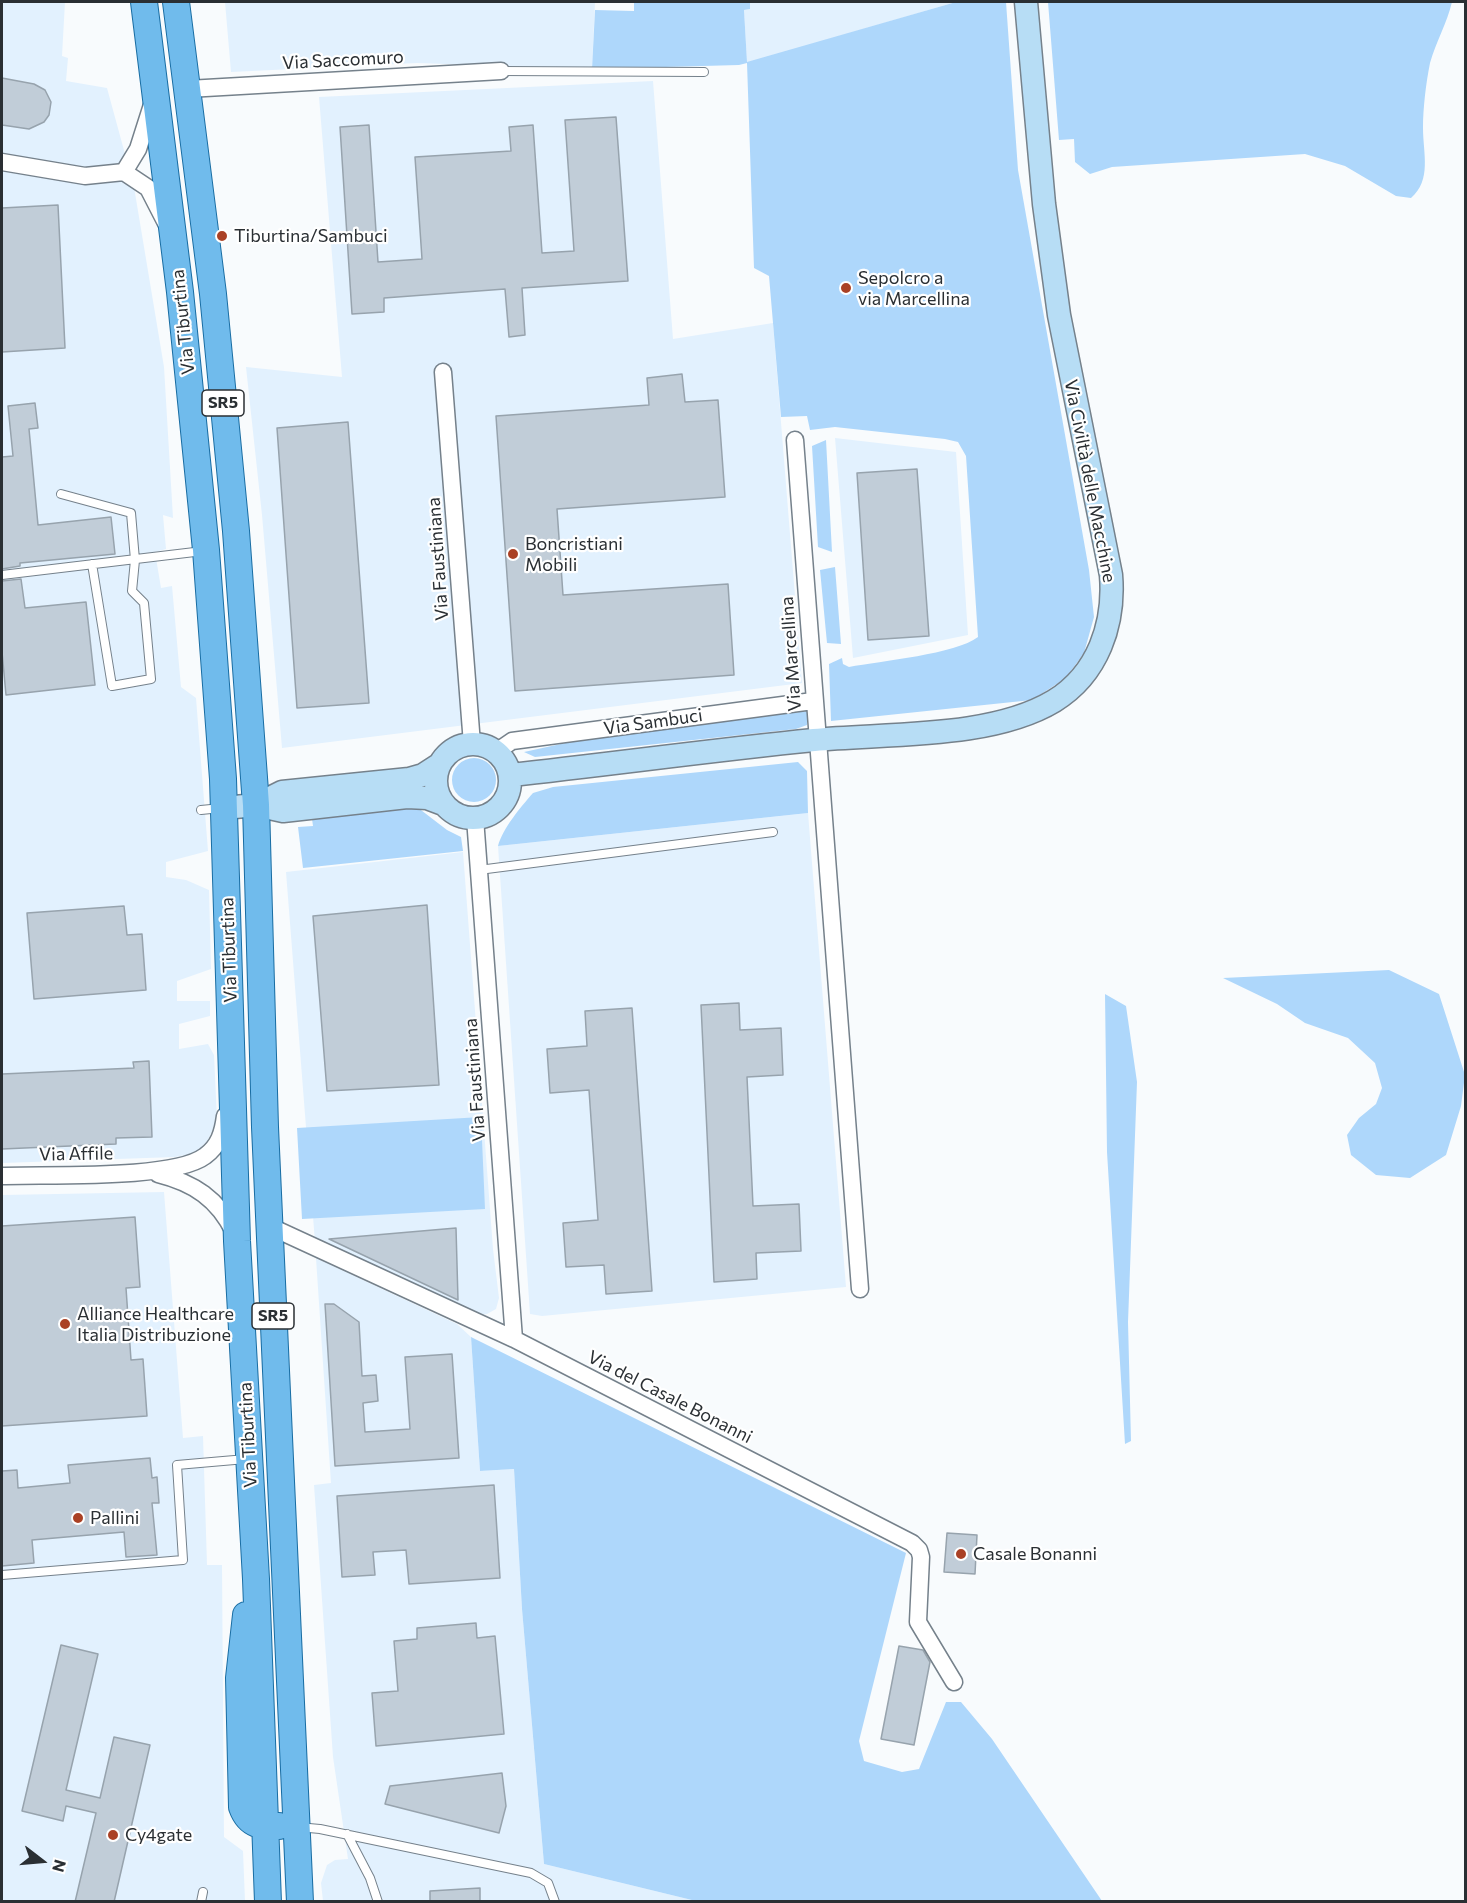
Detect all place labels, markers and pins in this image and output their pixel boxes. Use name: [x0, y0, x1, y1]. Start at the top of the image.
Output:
place label: Tiburtina/Sambuci: [234, 225, 388, 247]
marker: Tiburtina/Sambuci: [215, 229, 229, 243]
place label: Sepolcro a via Marcellina: [858, 267, 970, 310]
marker: Sepolcro a via Marcellina: [839, 281, 853, 295]
place label: Boncristiani Mobili: [525, 533, 623, 576]
marker: Boncristiani Mobili: [506, 547, 520, 561]
place label: Alliance Healthcare Italia Distribuzione: [77, 1303, 234, 1346]
marker: Alliance Healthcare Italia Distribuzione: [58, 1317, 72, 1331]
place label: Pallini: [90, 1507, 139, 1529]
marker: Pallini: [71, 1511, 85, 1525]
place label: Casale Bonanni: [973, 1543, 1097, 1565]
marker: Casale Bonanni: [954, 1547, 968, 1561]
place label: Cy4gate: [125, 1824, 192, 1846]
marker: Cy4gate: [106, 1828, 120, 1842]

